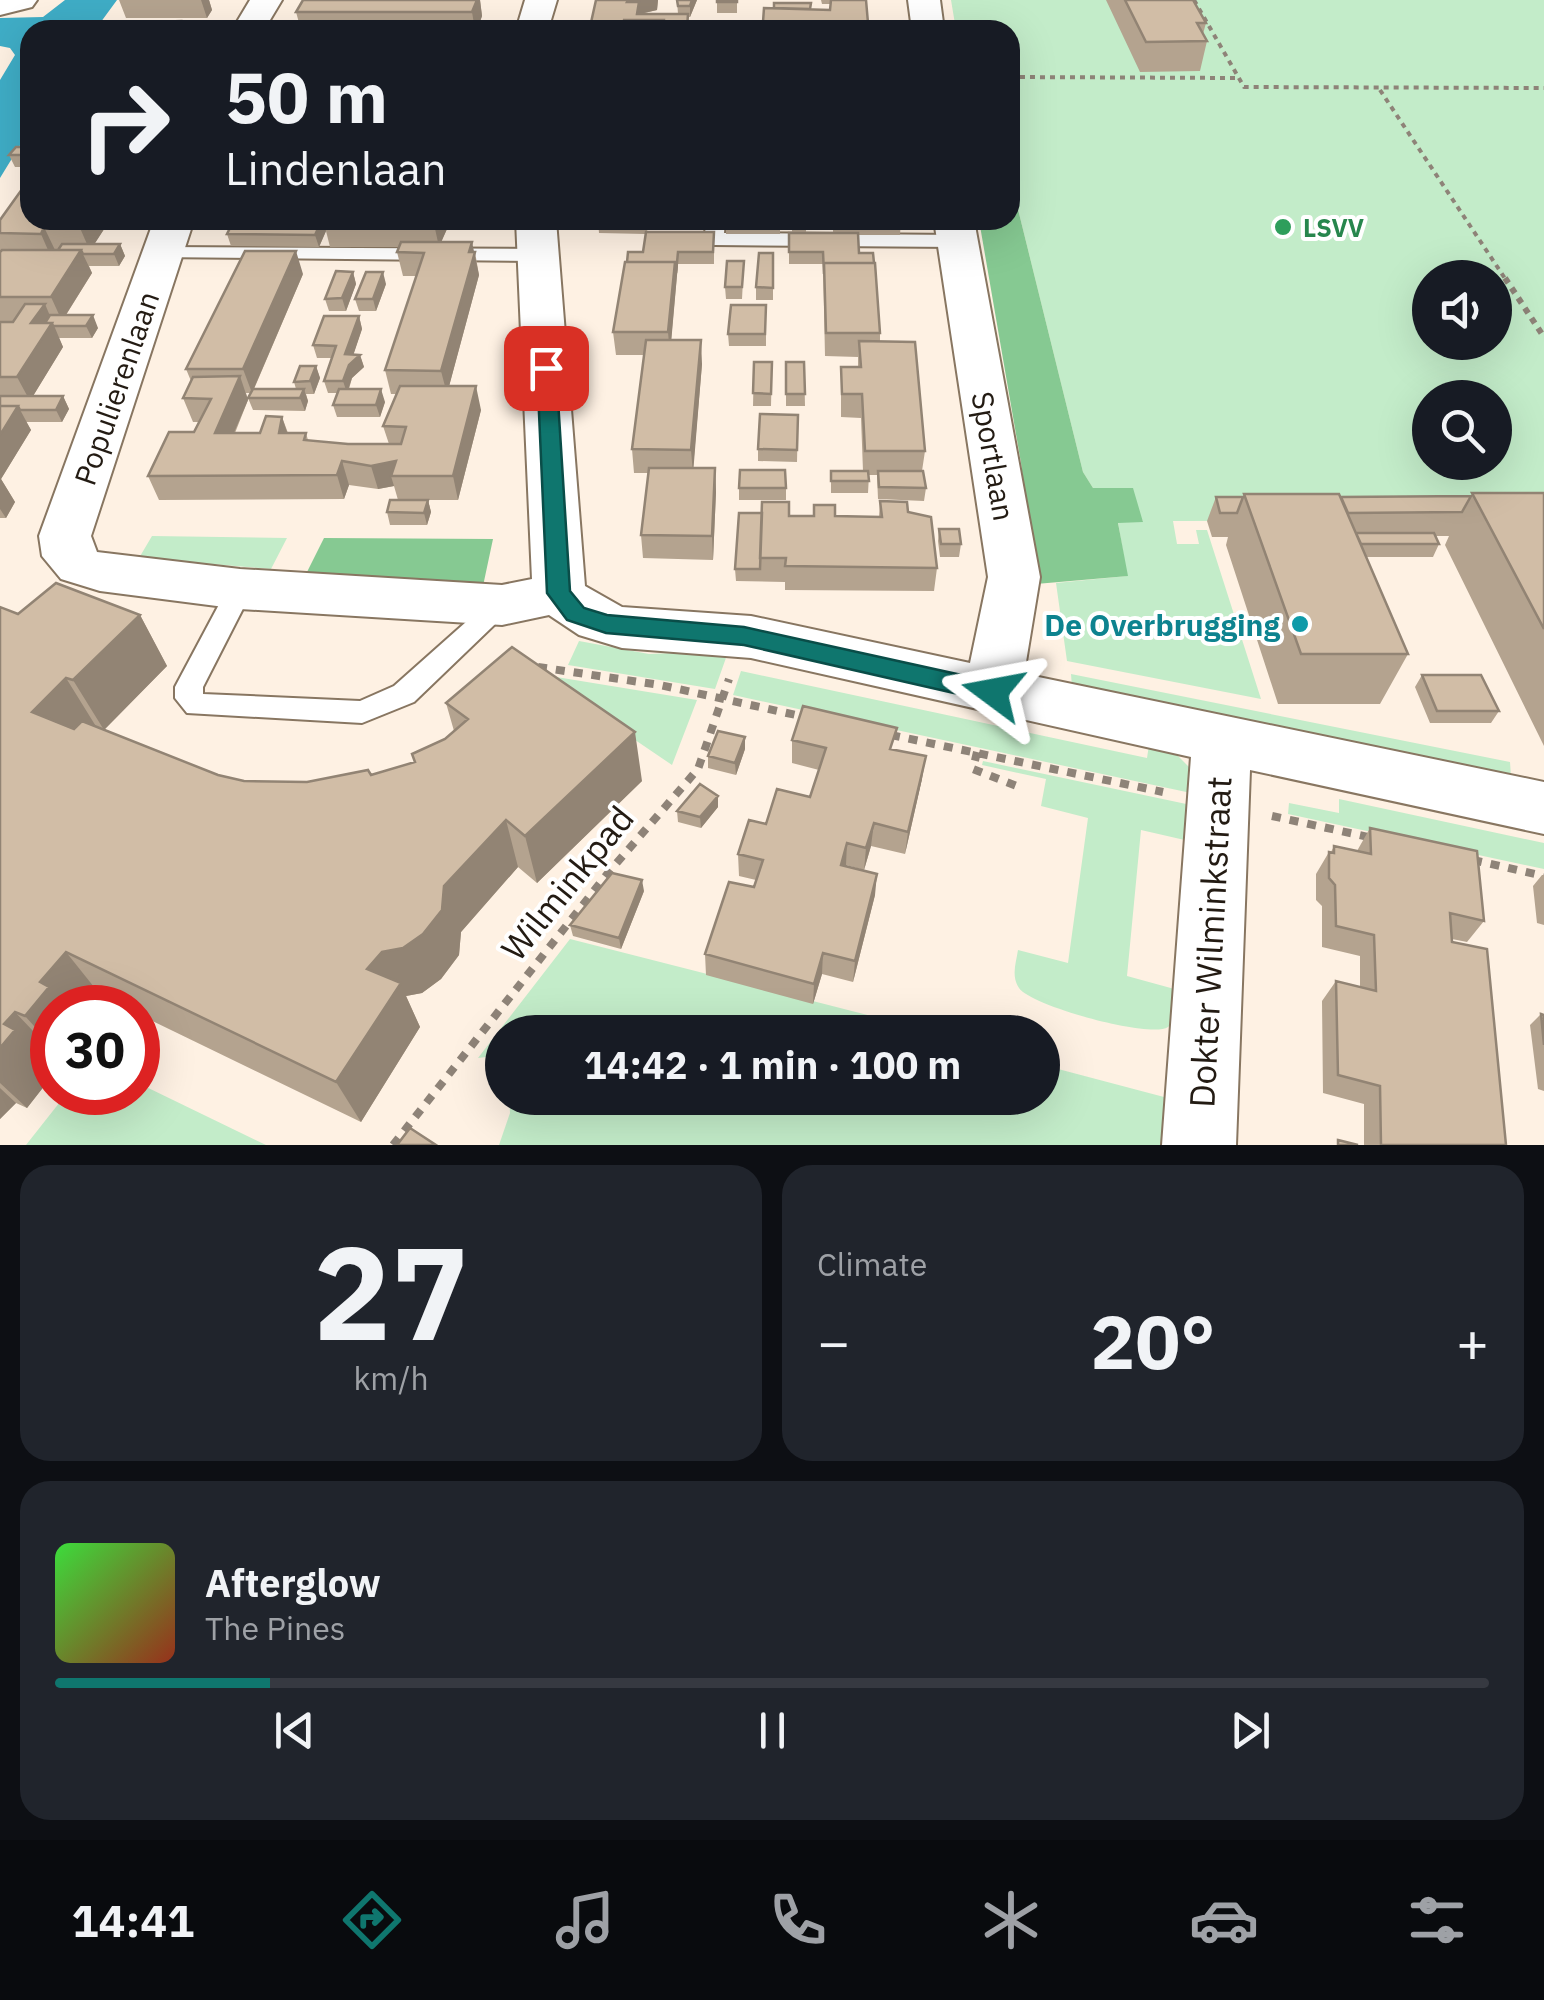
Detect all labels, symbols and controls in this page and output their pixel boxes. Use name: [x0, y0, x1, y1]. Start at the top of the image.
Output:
text: 50 m: [225, 51, 388, 142]
icon: right: [60, 60, 190, 190]
text: Lindenlaan: [225, 139, 447, 197]
place label: LSVV: [1303, 211, 1364, 244]
marker: LSVV: [1272, 216, 1294, 238]
map controls: [1412, 260, 1512, 480]
button: sound: [1412, 260, 1512, 360]
street label: Populierenlaan: [65, 286, 167, 490]
pin: [504, 326, 589, 411]
icon: arrive: [519, 341, 574, 396]
button: search: [1412, 380, 1512, 480]
street label: Sportlaan: [963, 388, 1025, 524]
place label: De Overbrugging: [1044, 605, 1280, 644]
marker: De Overbrugging: [1289, 613, 1311, 635]
position arrow: [941, 640, 1045, 744]
street label: Dokter Wilminkstraat: [1178, 775, 1242, 1109]
street label: Wilminkpad: [490, 796, 644, 970]
speed limit sign: 30: [30, 985, 160, 1115]
text: 14:42 · 1 min · 100 m: [584, 1040, 961, 1089]
text: 27: [313, 1207, 469, 1376]
text: Climate: [817, 1243, 927, 1285]
text: 20°: [1090, 1292, 1216, 1390]
text: −: [817, 1306, 850, 1377]
text: +: [1456, 1306, 1489, 1377]
text: km/h: [353, 1357, 429, 1399]
text: Afterglow: [205, 1558, 381, 1607]
text: The Pines: [205, 1607, 345, 1649]
icon: previous: [267, 1703, 322, 1758]
icon: pause: [745, 1703, 800, 1758]
icon: next: [1223, 1703, 1278, 1758]
icon: directions: [337, 1885, 407, 1955]
icon: music: [550, 1885, 620, 1955]
icon: phone: [763, 1885, 833, 1955]
icon: climate: [976, 1885, 1046, 1955]
icon: car: [1189, 1885, 1259, 1955]
icon: filters: [1402, 1885, 1472, 1955]
text: 14:41: [72, 1891, 194, 1949]

